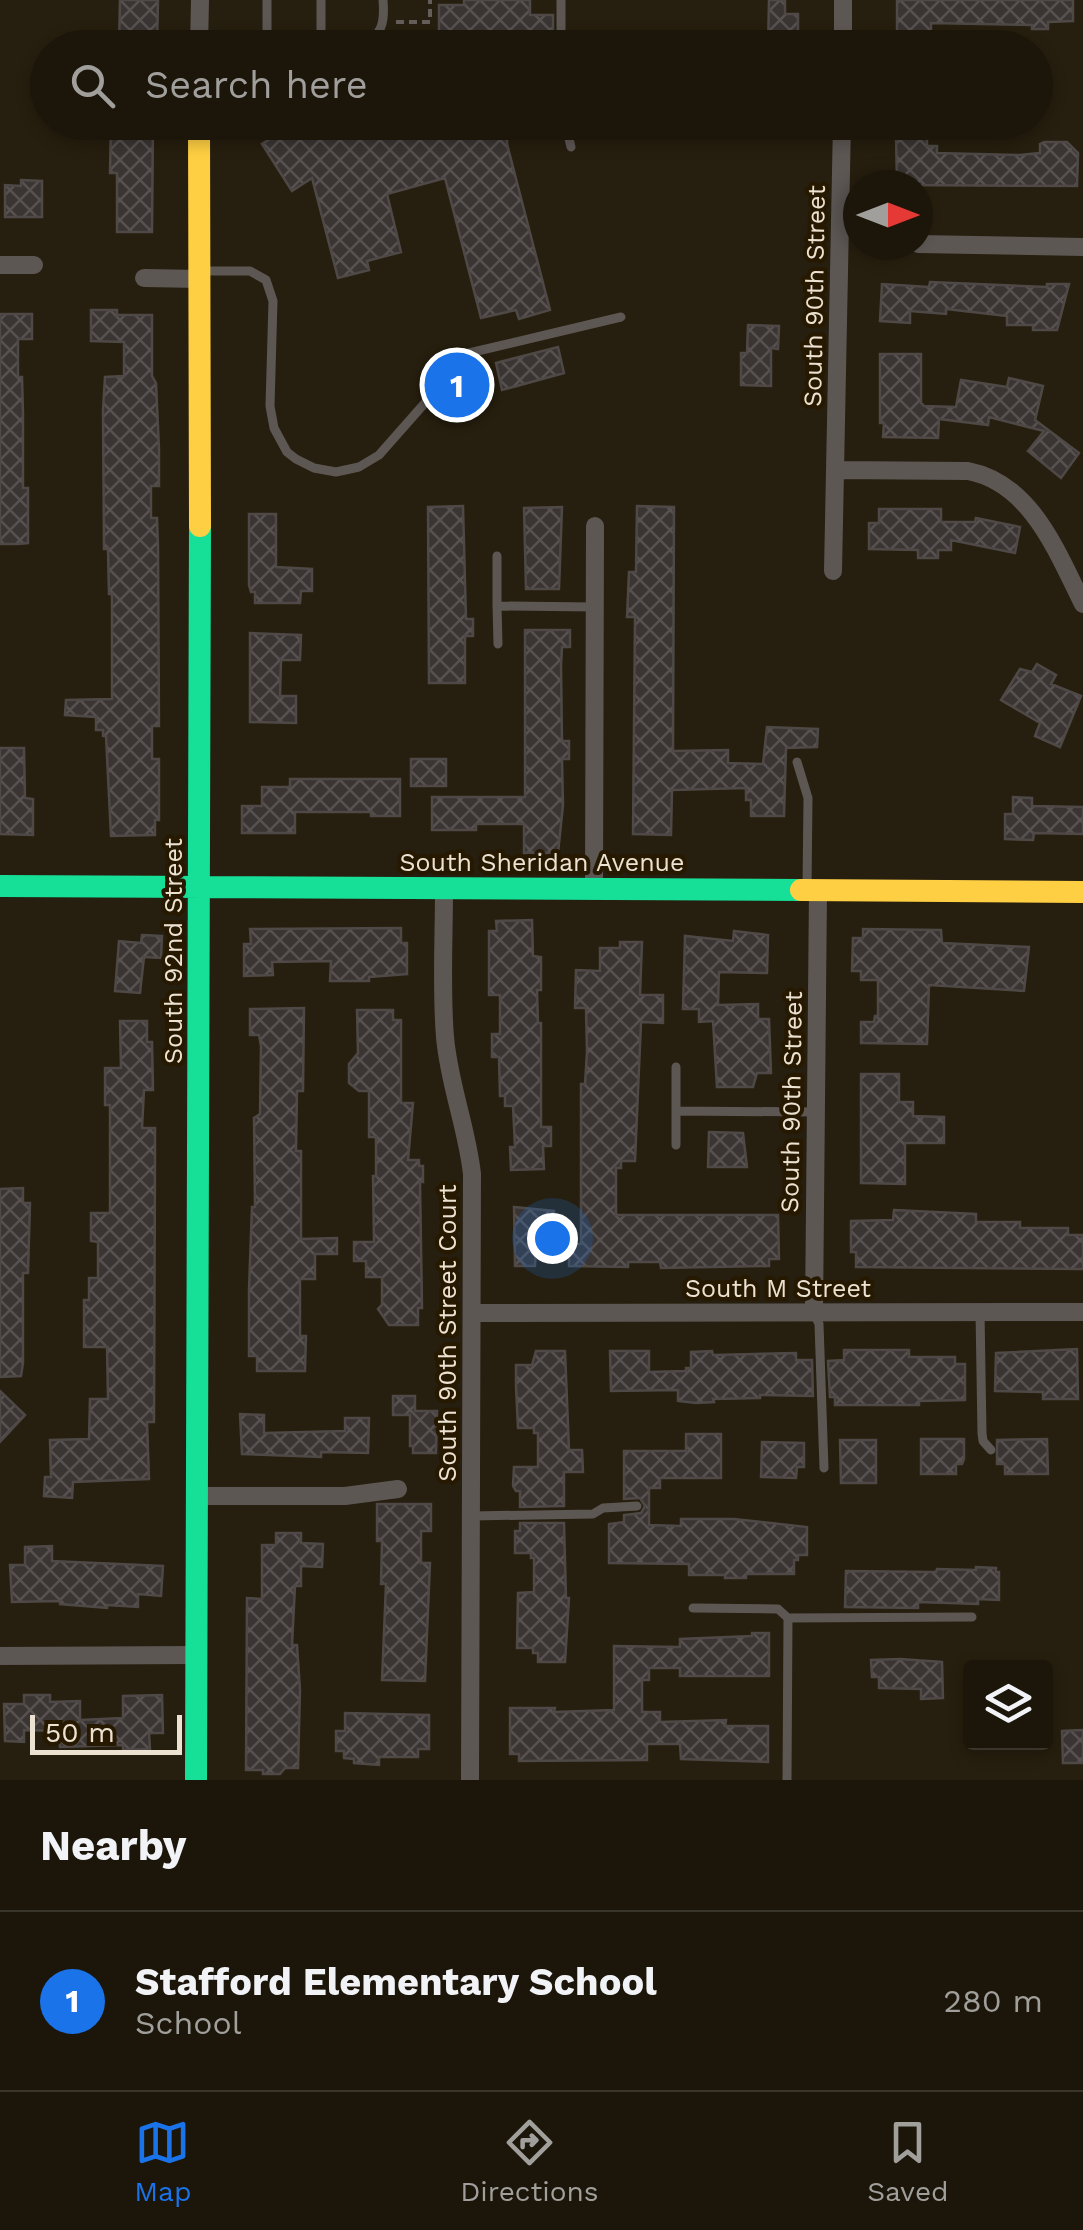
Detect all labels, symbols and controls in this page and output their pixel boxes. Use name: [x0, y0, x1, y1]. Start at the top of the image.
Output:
search box: [30, 30, 1053, 140]
icon: search: [65, 58, 120, 113]
text: Search here: [145, 63, 368, 107]
north arrow: [843, 170, 933, 260]
street label: South 90th Street: [798, 184, 831, 407]
pin: 1: [424, 348, 490, 422]
street label: South 92nd Street: [159, 838, 188, 1064]
street label: South Sheridan Avenue: [400, 848, 684, 877]
street label: South 90th Street: [775, 990, 808, 1213]
street label: South 90th Street Court: [433, 1184, 462, 1482]
your location: [527, 1213, 578, 1264]
street label: South M Street: [685, 1274, 872, 1303]
map controls: [963, 1660, 1053, 1750]
button: layers: [963, 1660, 1053, 1750]
scale bar: [30, 1710, 182, 1754]
text: 50 m: [45, 1716, 115, 1749]
text: Nearby: [40, 1821, 187, 1870]
text: Stafford Elementary School: [135, 1960, 657, 2004]
text: 1: [66, 1982, 79, 2020]
text: 280 m: [943, 1982, 1043, 2020]
text: School: [135, 2004, 241, 2042]
tab: Map: [134, 2115, 192, 2208]
tab: Directions: [460, 2115, 599, 2208]
tab: Saved: [867, 2115, 949, 2208]

